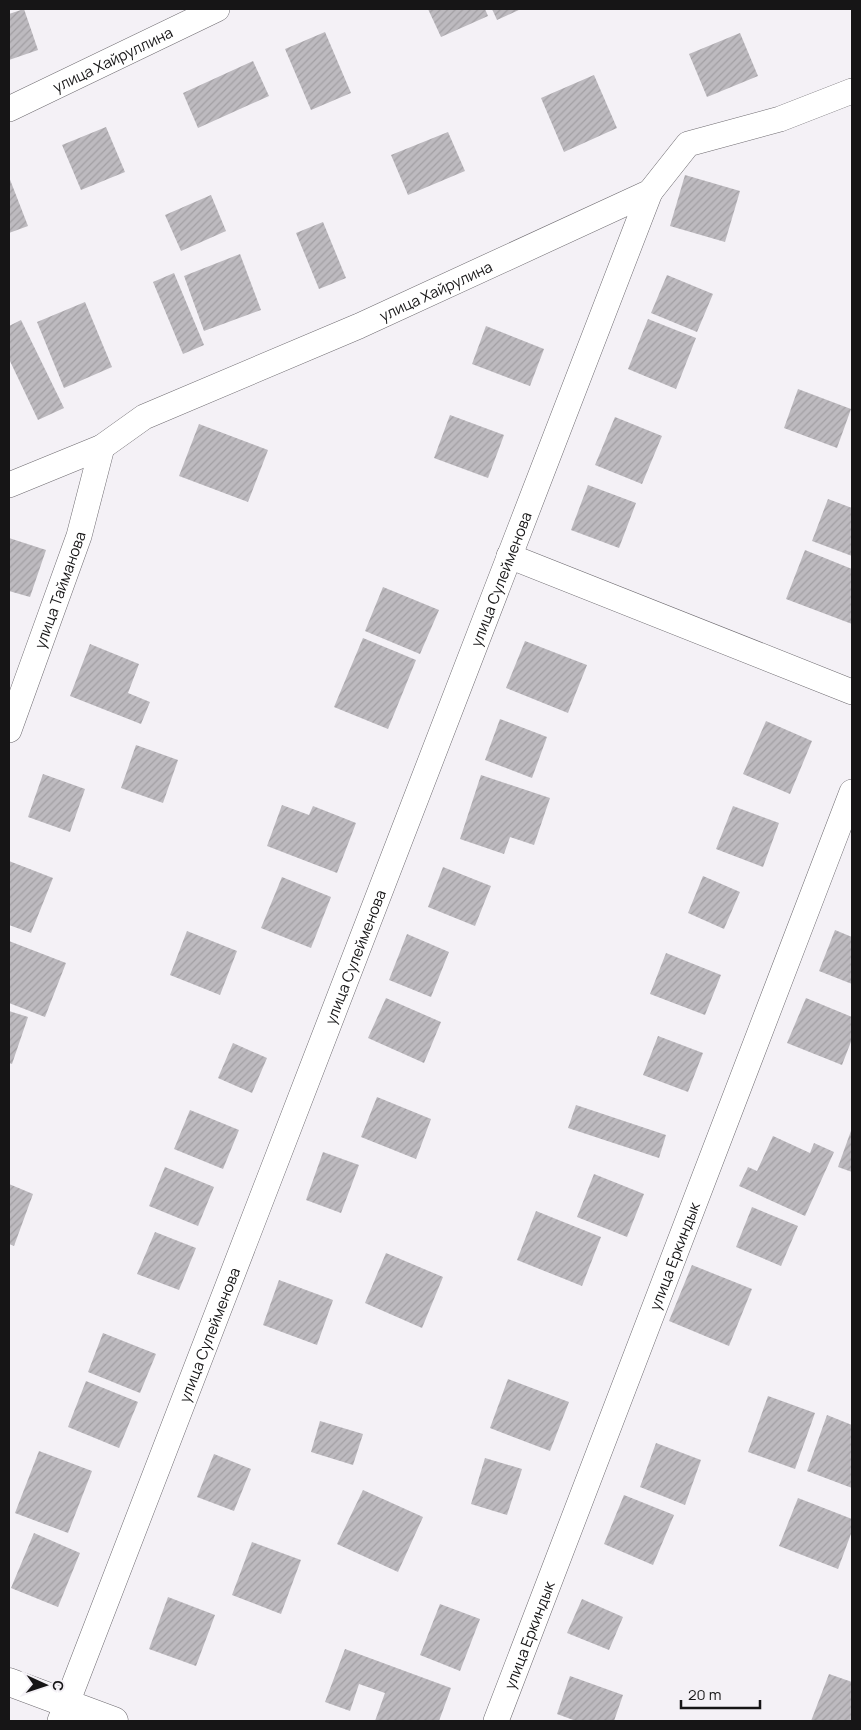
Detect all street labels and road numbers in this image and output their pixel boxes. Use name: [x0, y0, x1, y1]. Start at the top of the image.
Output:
street label: улица Хайруллина: [49, 21, 176, 97]
street label: улица Хайрулина: [376, 256, 496, 326]
street label: улица Сулейменова: [465, 509, 536, 650]
street label: улица Тайманова: [29, 529, 90, 651]
street label: улица Сулейменова: [319, 886, 390, 1027]
street label: улица Еркиндык: [644, 1198, 705, 1313]
street label: улица Сулейменова: [173, 1264, 245, 1405]
street label: улица Еркиндык: [499, 1577, 559, 1692]

